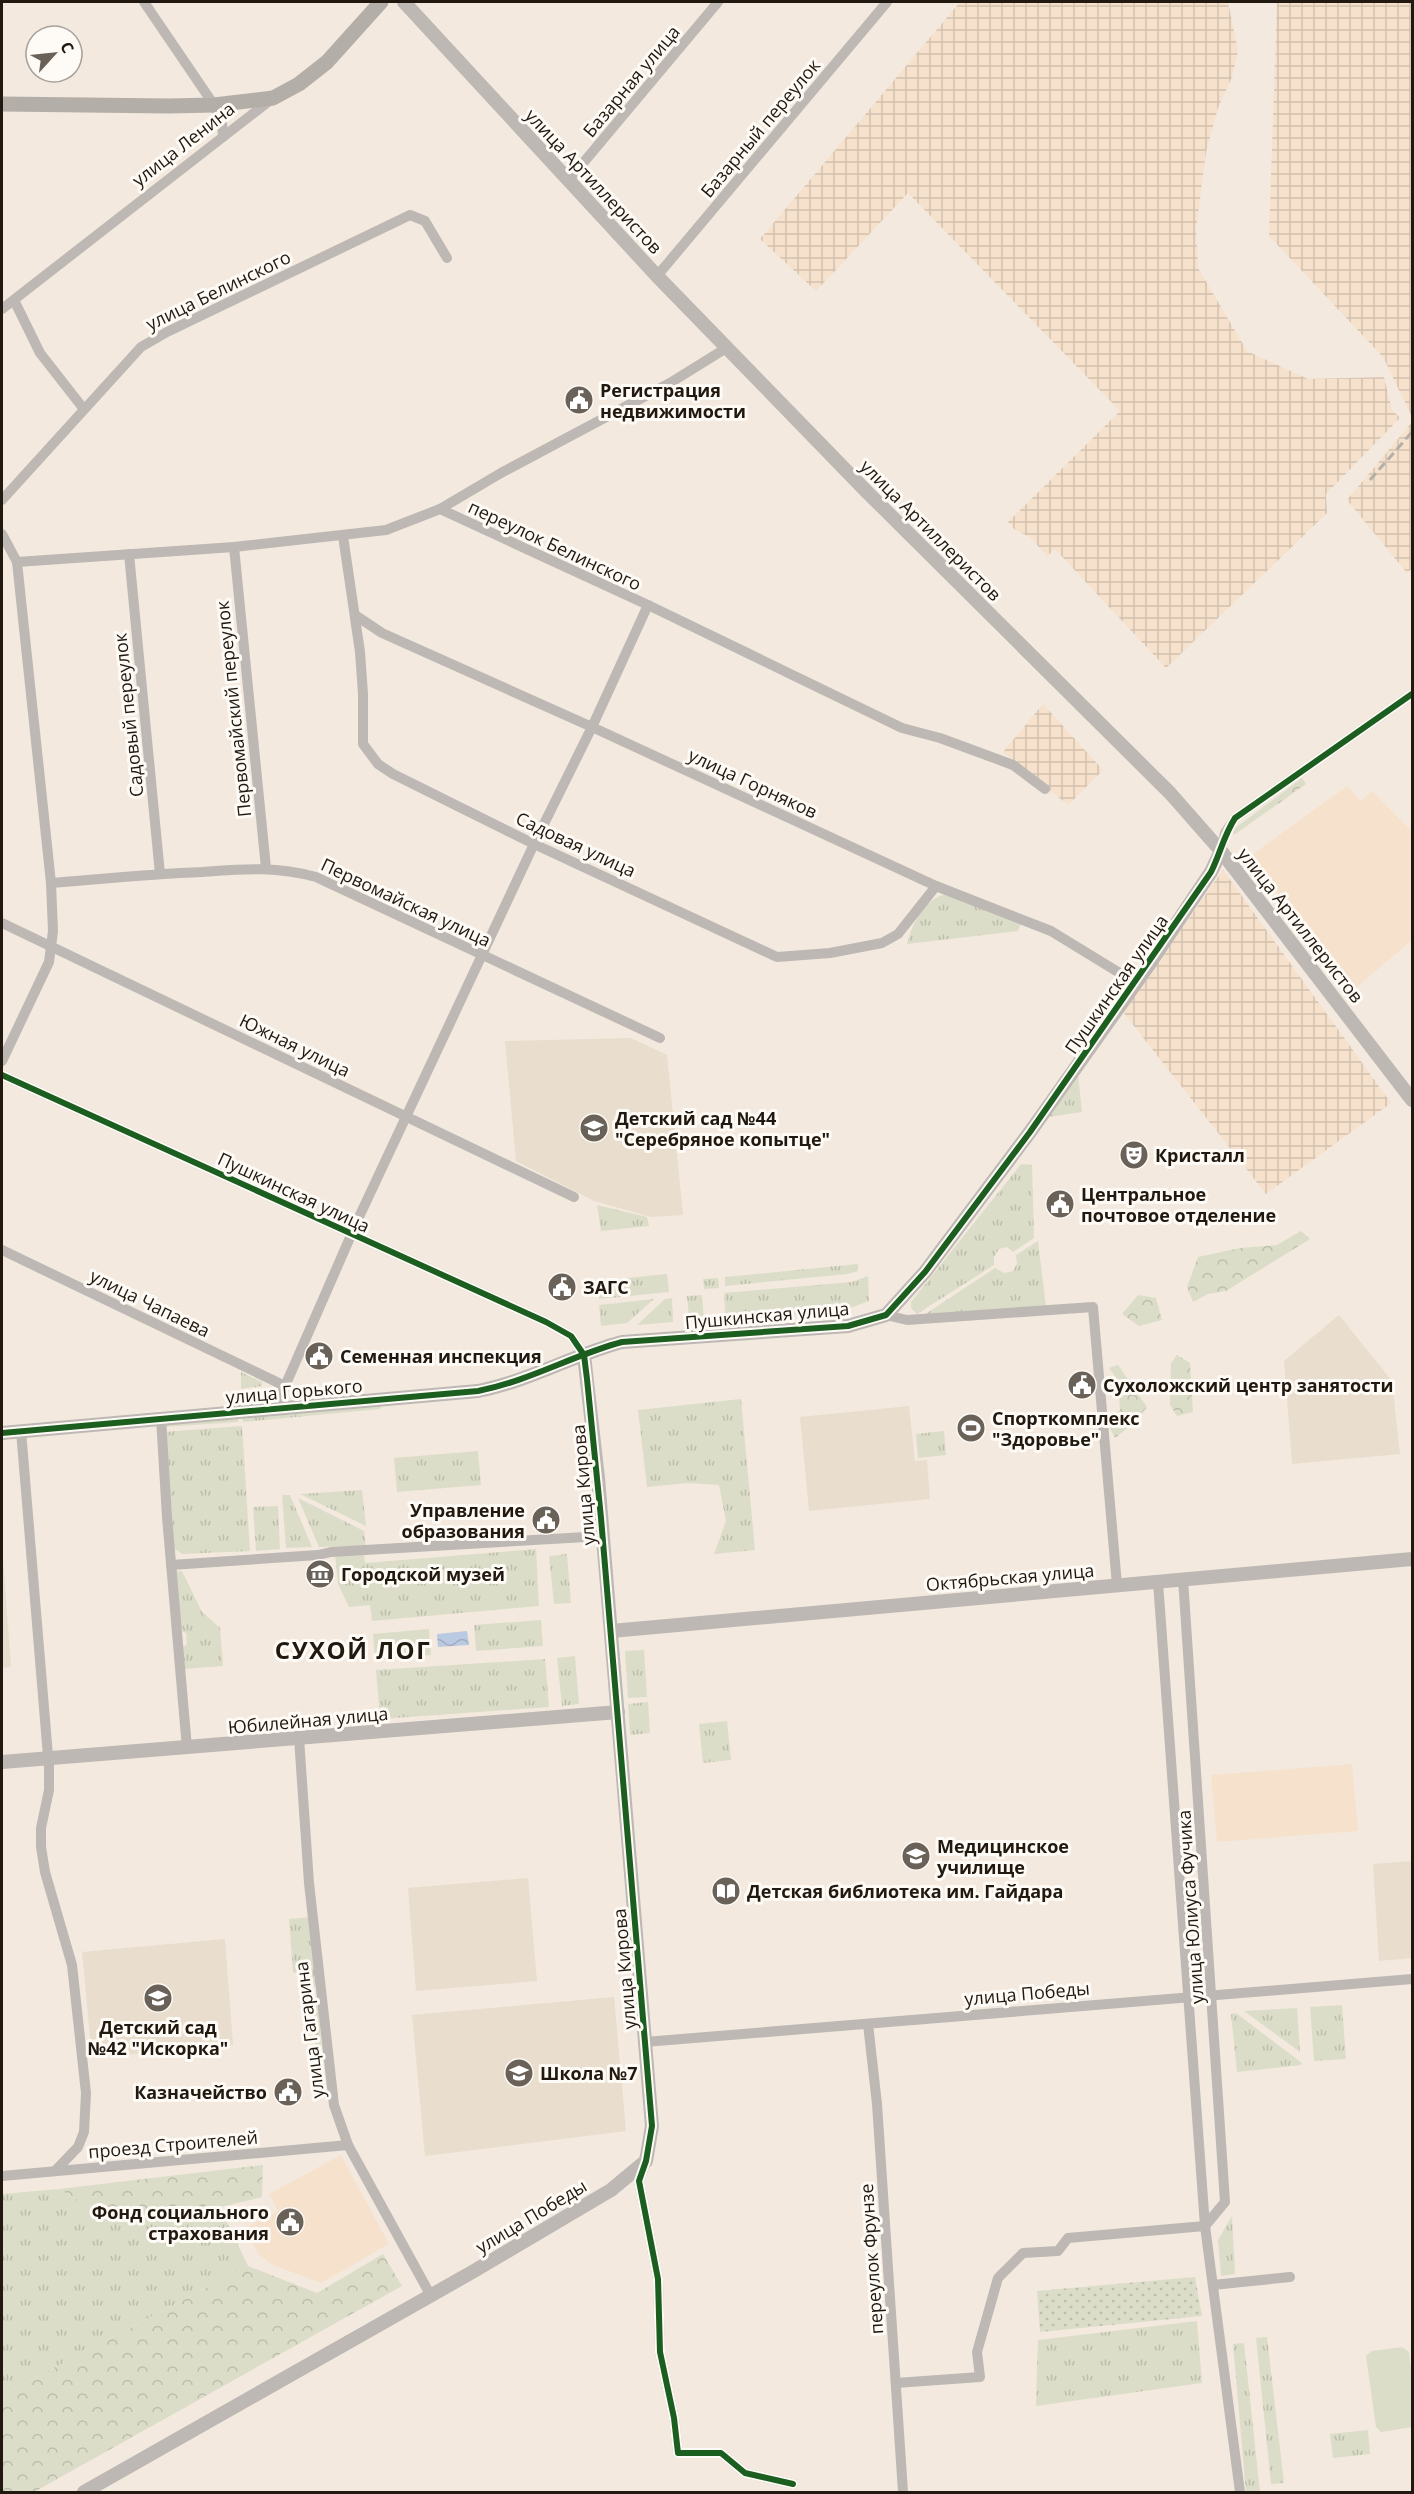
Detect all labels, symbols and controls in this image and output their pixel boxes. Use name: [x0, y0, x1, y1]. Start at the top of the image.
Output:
street label: Базарная улица: [577, 20, 685, 142]
north arrow: [24, 24, 84, 84]
text: С: [55, 38, 79, 57]
street label: Базарный переулок: [695, 53, 826, 202]
street label: улица Ленина: [127, 96, 239, 192]
street label: улица Артиллеристов: [520, 103, 668, 259]
street label: улица Белинского: [142, 245, 294, 335]
place label: Регистрация недвижимости: [600, 378, 746, 423]
public building icon: Регистрация недвижимости: [563, 384, 595, 416]
street label: улица Артиллеристов: [855, 454, 1007, 606]
street label: переулок Белинского: [465, 494, 645, 596]
street label: Первомайский переулок: [210, 599, 256, 818]
street label: Садовый переулок: [107, 631, 149, 798]
street label: улица Горняков: [685, 743, 821, 823]
street label: Садовая улица: [512, 806, 640, 882]
street label: улица Артиллеристов: [1233, 843, 1369, 1007]
street label: Первомайская улица: [317, 852, 495, 952]
street label: Пушкинская улица: [1059, 910, 1173, 1058]
street label: Южная улица: [236, 1008, 354, 1082]
place label: Детский сад №44 "Серебряное копытце": [615, 1106, 830, 1151]
school or university icon: Детский сад №44 "Серебряное копытце": [578, 1112, 610, 1144]
theatre icon: Кристалл: [1118, 1139, 1150, 1171]
place label: Кристалл: [1155, 1143, 1245, 1167]
street label: Пушкинская улица: [214, 1146, 374, 1238]
place label: Центральное почтовое отделение: [1081, 1182, 1276, 1227]
public building icon: Центральное почтовое отделение: [1044, 1188, 1076, 1220]
street label: улица Чапаева: [86, 1264, 214, 1342]
public building icon: ЗАГС: [546, 1271, 578, 1303]
place label: ЗАГС: [583, 1275, 629, 1299]
street label: Пушкинская улица: [684, 1296, 850, 1334]
public building icon: Семенная инспекция: [303, 1340, 335, 1372]
place label: Семенная инспекция: [340, 1344, 542, 1368]
public building icon: Сухоложский центр занятости: [1066, 1369, 1098, 1401]
street label: улица Горького: [225, 1373, 363, 1409]
place label: Сухоложский центр занятости: [1103, 1373, 1393, 1397]
place label: Спорткомплекс "Здоровье": [992, 1406, 1140, 1451]
sports icon: Спорткомплекс "Здоровье": [955, 1412, 987, 1444]
street label: улица Кирова: [566, 1424, 600, 1546]
place label: Управление образования: [402, 1498, 525, 1543]
public building icon: Управление образования: [530, 1504, 562, 1536]
museum icon: Городской музей: [304, 1558, 336, 1590]
street label: Октябрьская улица: [925, 1558, 1095, 1596]
place label: Городской музей: [341, 1562, 505, 1586]
district label: СУХОЙ ЛОГ: [275, 1633, 431, 1666]
street label: Юбилейная улица: [227, 1701, 389, 1739]
street label: улица Юлиуса Фучика: [1171, 1809, 1209, 2005]
place label: Медицинское училище: [937, 1834, 1069, 1879]
school or university icon: Медицинское училище: [900, 1840, 932, 1872]
library icon: Детская библиотека им. Гайдара: [710, 1875, 742, 1907]
place label: Детская библиотека им. Гайдара: [747, 1879, 1063, 1903]
street label: улица Кирова: [607, 1908, 641, 2030]
street label: улица Гагарина: [289, 1960, 329, 2100]
street label: улица Победы: [963, 1976, 1091, 2010]
school or university icon: Детский сад №42 "Искорка": [142, 1982, 174, 2014]
place label: Детский сад №42 "Искорка": [88, 2015, 228, 2060]
school or university icon: Школа №7: [503, 2057, 535, 2089]
place label: Школа №7: [540, 2061, 638, 2085]
public building icon: Казначейство: [272, 2076, 304, 2108]
place label: Казначейство: [134, 2080, 267, 2104]
street label: проезд Строителей: [87, 2125, 259, 2163]
street label: улица Победы: [471, 2173, 591, 2259]
street label: переулок Фрунзе: [854, 2183, 888, 2335]
place label: Фонд социального страхования: [92, 2200, 269, 2245]
public building icon: Фонд социального страхования: [274, 2206, 306, 2238]

